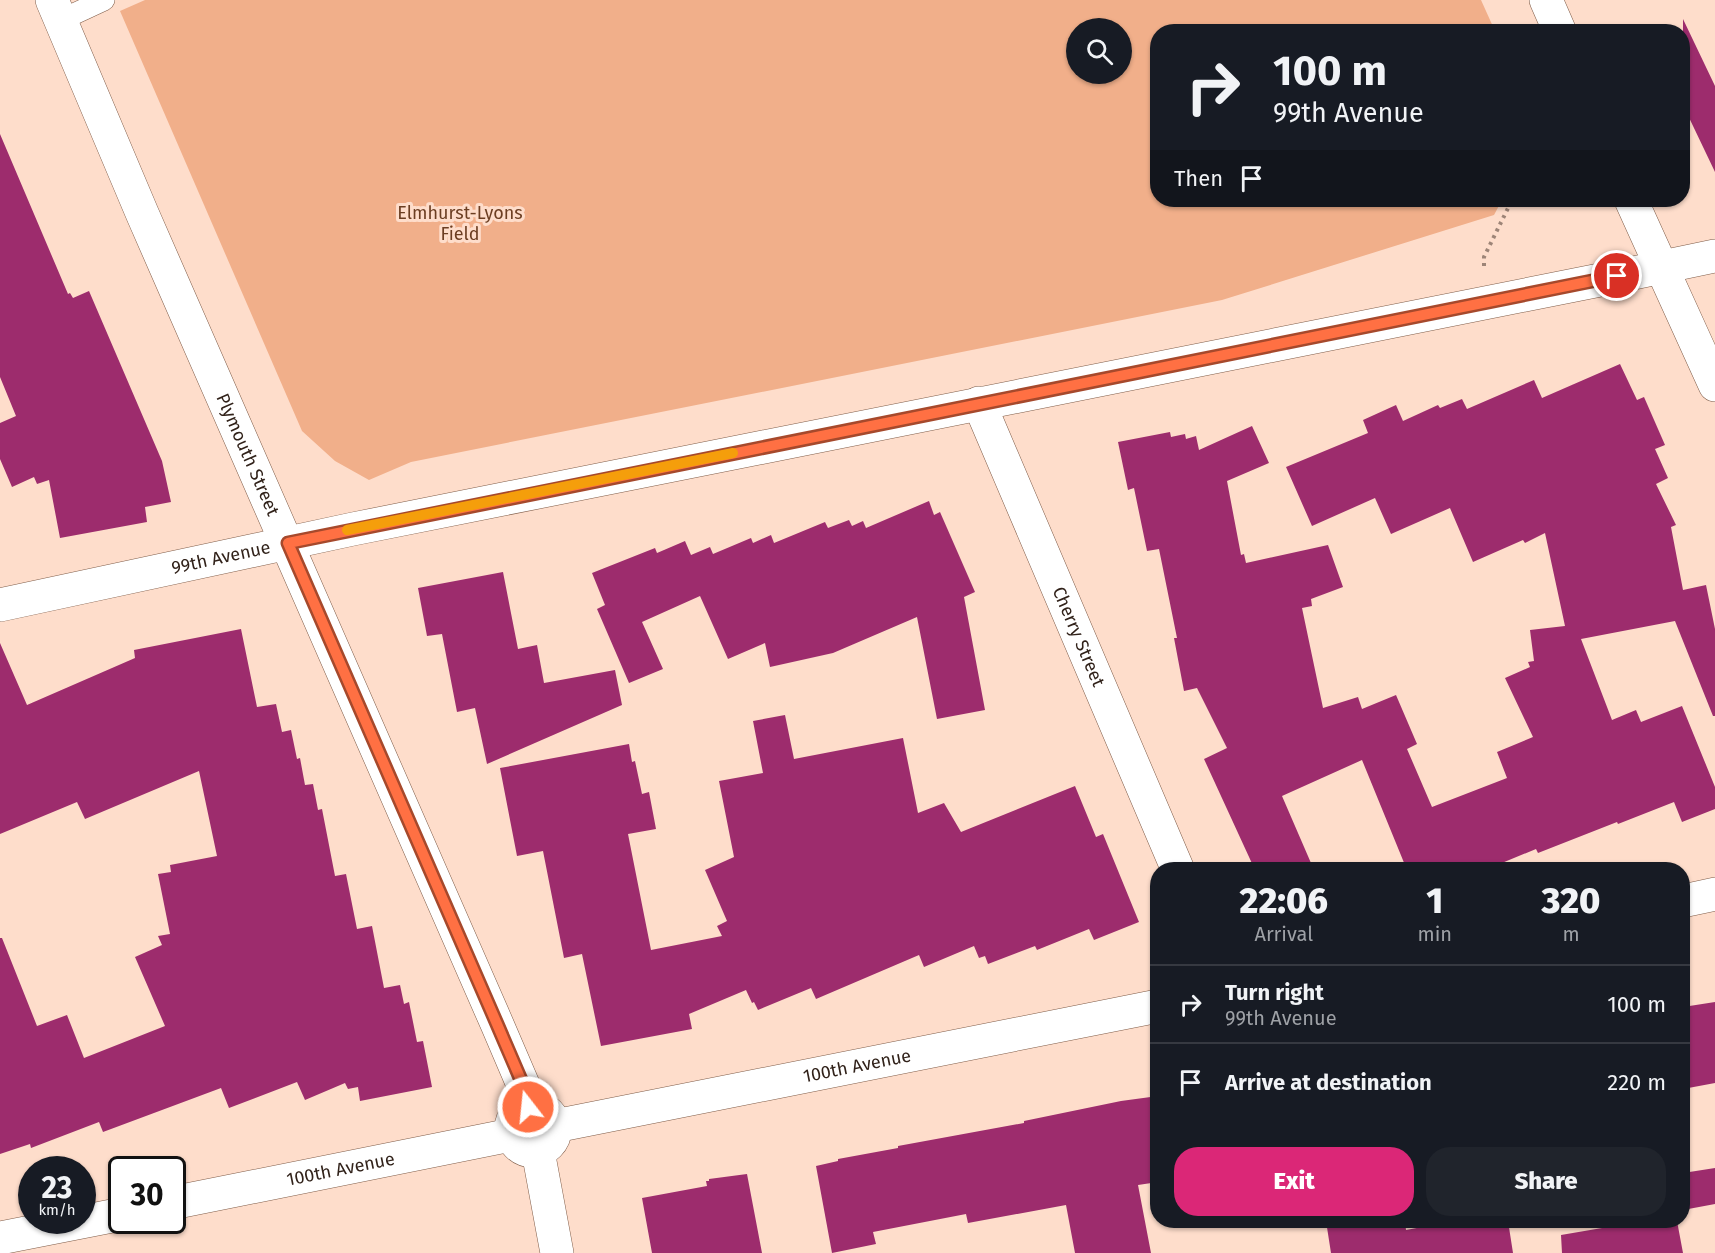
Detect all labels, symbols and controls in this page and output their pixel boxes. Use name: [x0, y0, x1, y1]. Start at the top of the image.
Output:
map controls: [1066, 18, 1132, 84]
button: search: [1066, 18, 1132, 84]
text: 100 m: [1273, 46, 1387, 96]
icon: right: [1174, 48, 1252, 126]
text: 99th Avenue: [1273, 97, 1424, 129]
icon: arrive: [1235, 162, 1268, 195]
text: Then: [1174, 165, 1223, 192]
park label: Elmhurst-Lyons Field: [397, 202, 523, 245]
pin: [1591, 250, 1642, 301]
icon: arrive: [1600, 259, 1633, 292]
street label: Plymouth Street: [211, 390, 284, 520]
street label: 99th Avenue: [169, 536, 272, 579]
street label: Cherry Street: [1048, 583, 1110, 691]
text: 22:06: [1240, 879, 1328, 923]
text: 1: [1426, 879, 1443, 923]
text: 320: [1542, 879, 1600, 923]
text: Arrival: [1254, 922, 1313, 946]
text: min: [1418, 922, 1452, 946]
text: m: [1562, 922, 1580, 946]
text: Turn right: [1225, 979, 1324, 1006]
icon: right: [1174, 988, 1207, 1021]
text: 100 m: [1607, 991, 1666, 1018]
text: 99th Avenue: [1225, 1006, 1337, 1030]
street label: 100th Avenue: [801, 1044, 913, 1087]
icon: arrive: [1174, 1066, 1207, 1099]
text: Arrive at destination: [1225, 1069, 1432, 1096]
text: 220 m: [1607, 1069, 1666, 1096]
position arrow: [496, 1075, 560, 1139]
button: Exit: [1174, 1147, 1414, 1216]
button: Share: [1426, 1147, 1666, 1216]
street label: 100th Avenue: [285, 1148, 397, 1191]
speed limit sign: 30: [108, 1156, 186, 1234]
text: 23: [42, 1170, 72, 1206]
text: km/h: [38, 1201, 76, 1219]

